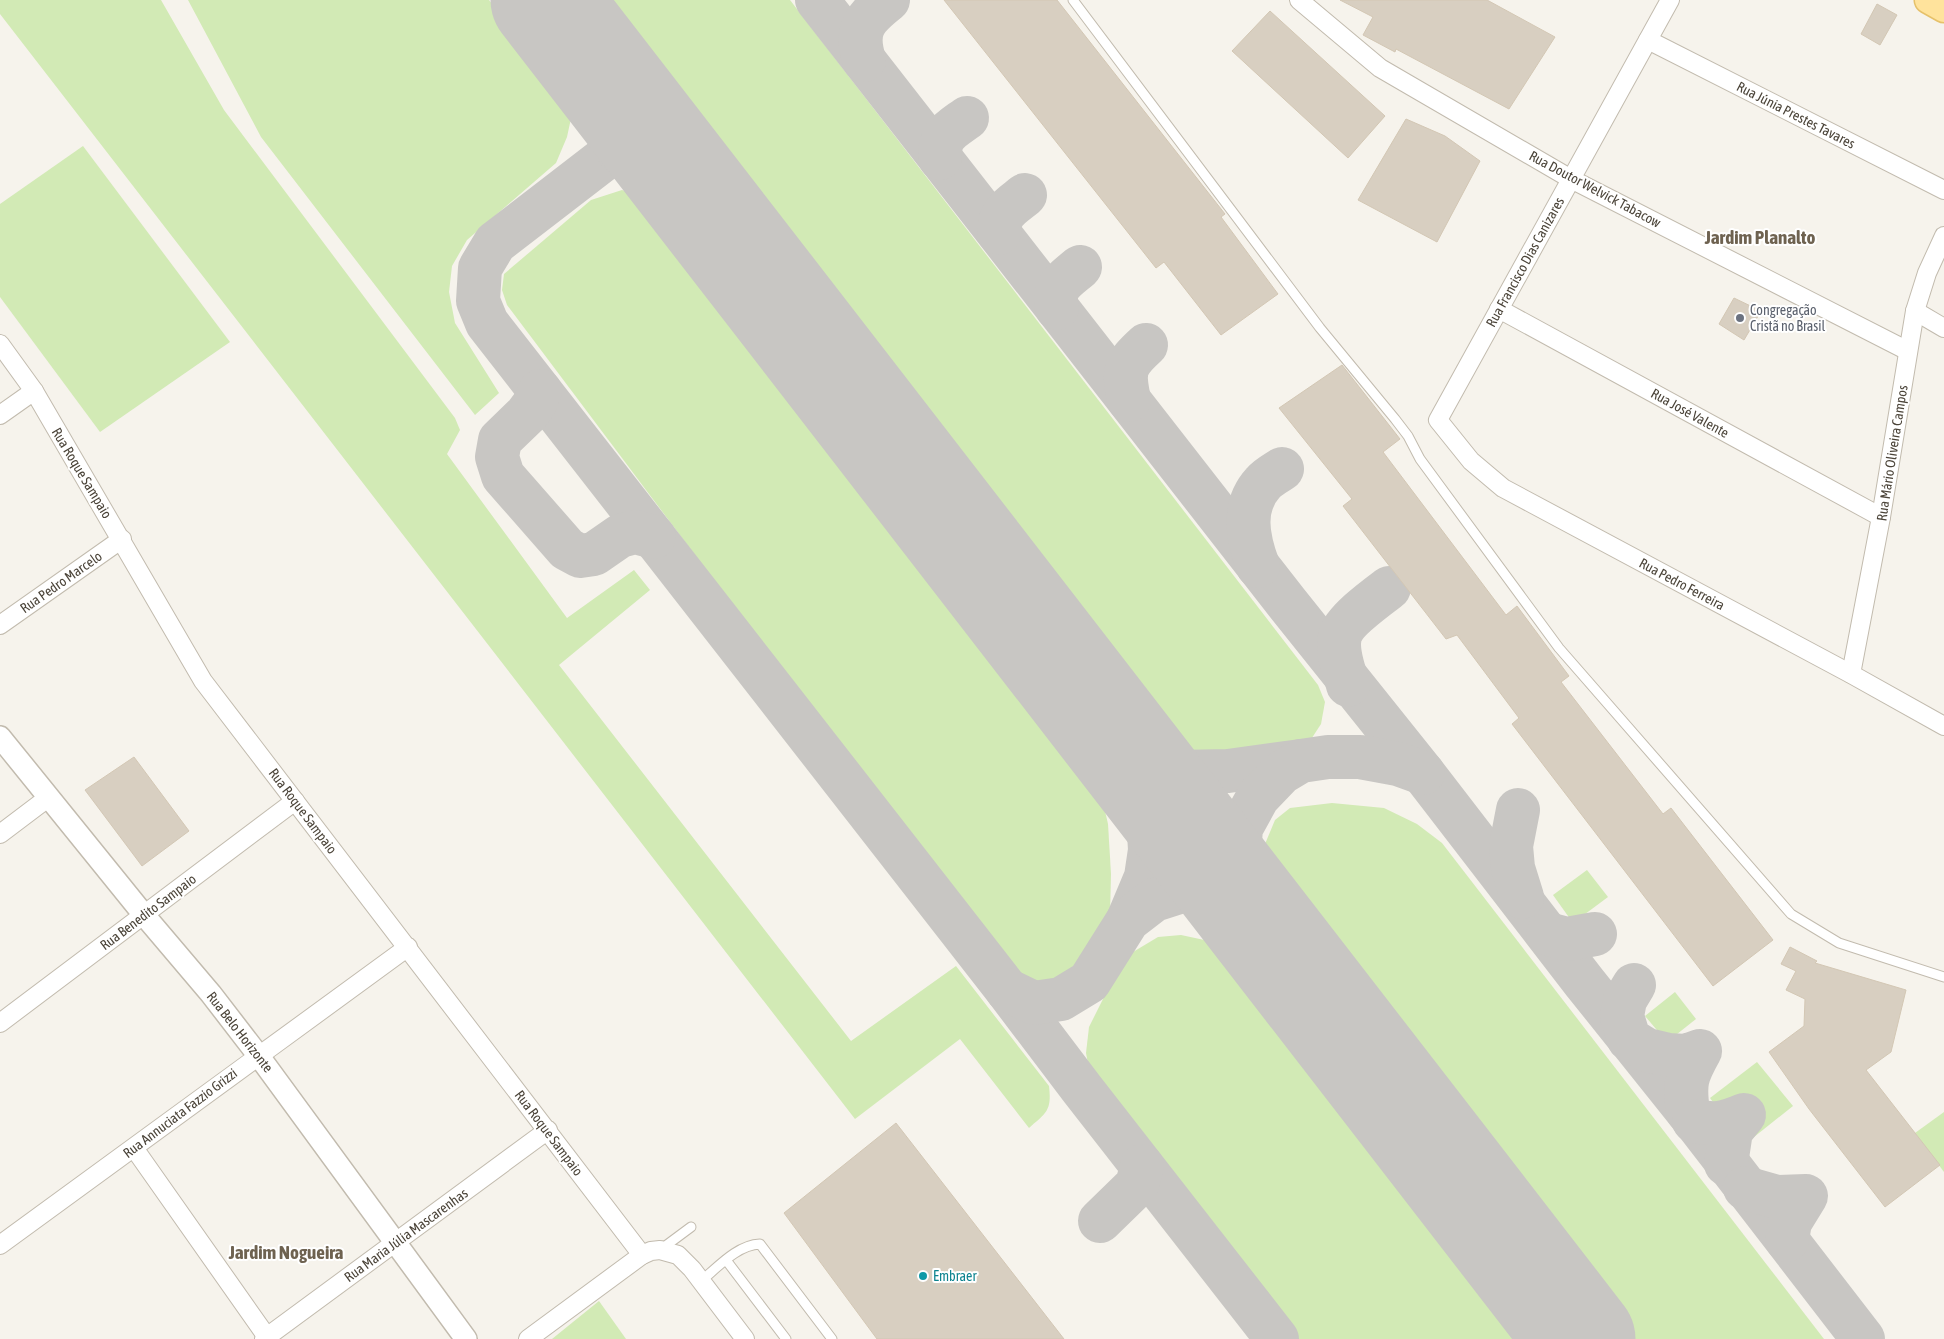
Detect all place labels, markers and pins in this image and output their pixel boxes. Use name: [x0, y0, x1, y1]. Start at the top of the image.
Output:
place label: Congregação Cristã no Brasil: [1750, 302, 1825, 334]
marker: Congregação Cristã no Brasil: [1734, 312, 1746, 324]
place label: Embraer: [933, 1268, 977, 1284]
marker: Embraer: [917, 1270, 929, 1282]

